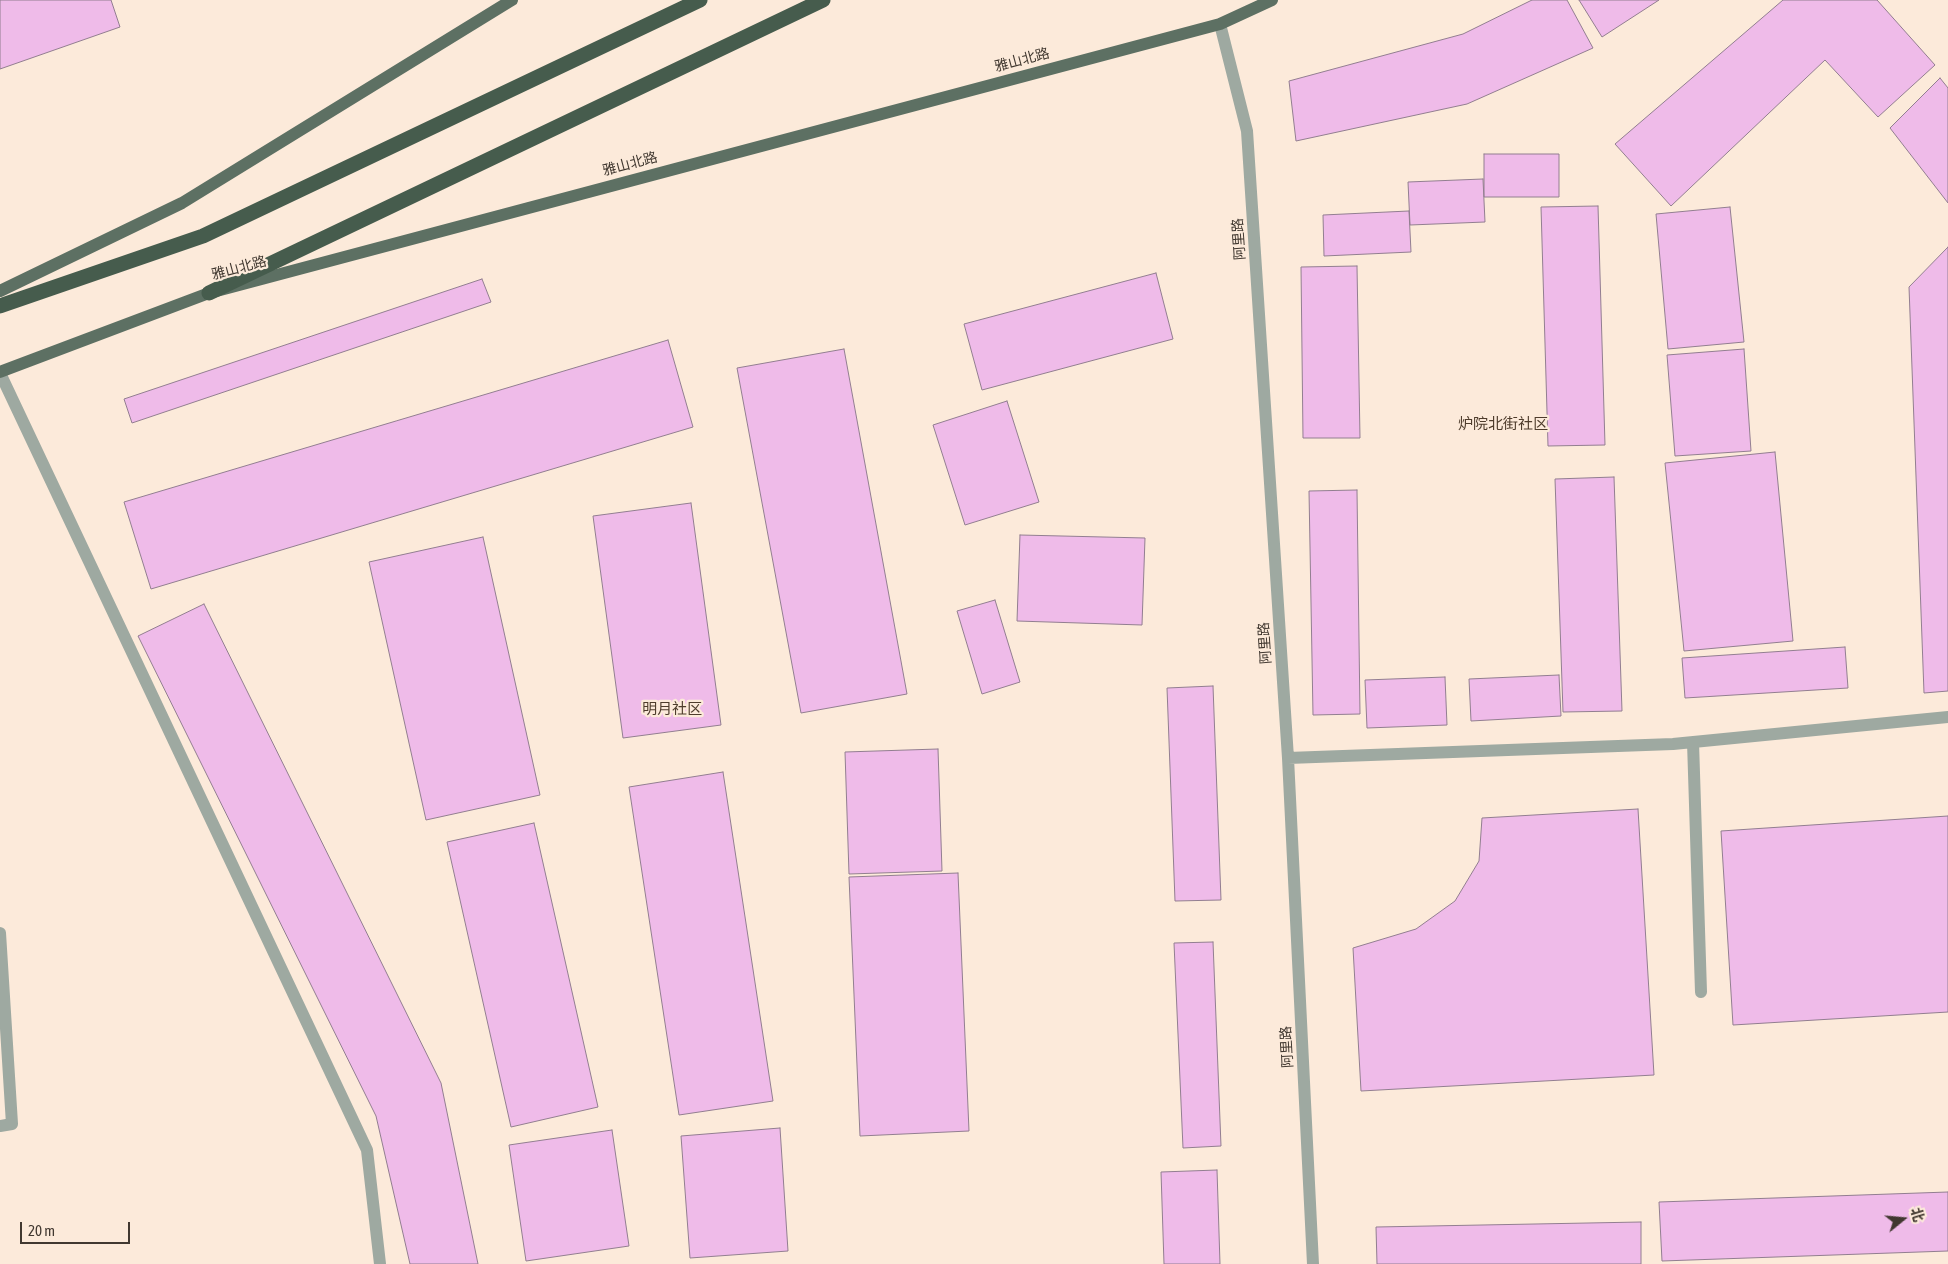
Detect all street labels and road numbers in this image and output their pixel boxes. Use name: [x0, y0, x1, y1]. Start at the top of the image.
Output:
street label: 雅山北路: [993, 45, 1051, 75]
street label: 雅山北路: [601, 149, 659, 179]
street label: 阿里路: [1229, 217, 1249, 261]
street label: 雅山北路: [210, 253, 268, 283]
street label: 阿里路: [1255, 621, 1275, 665]
street label: 阿里路: [1278, 1026, 1296, 1068]

